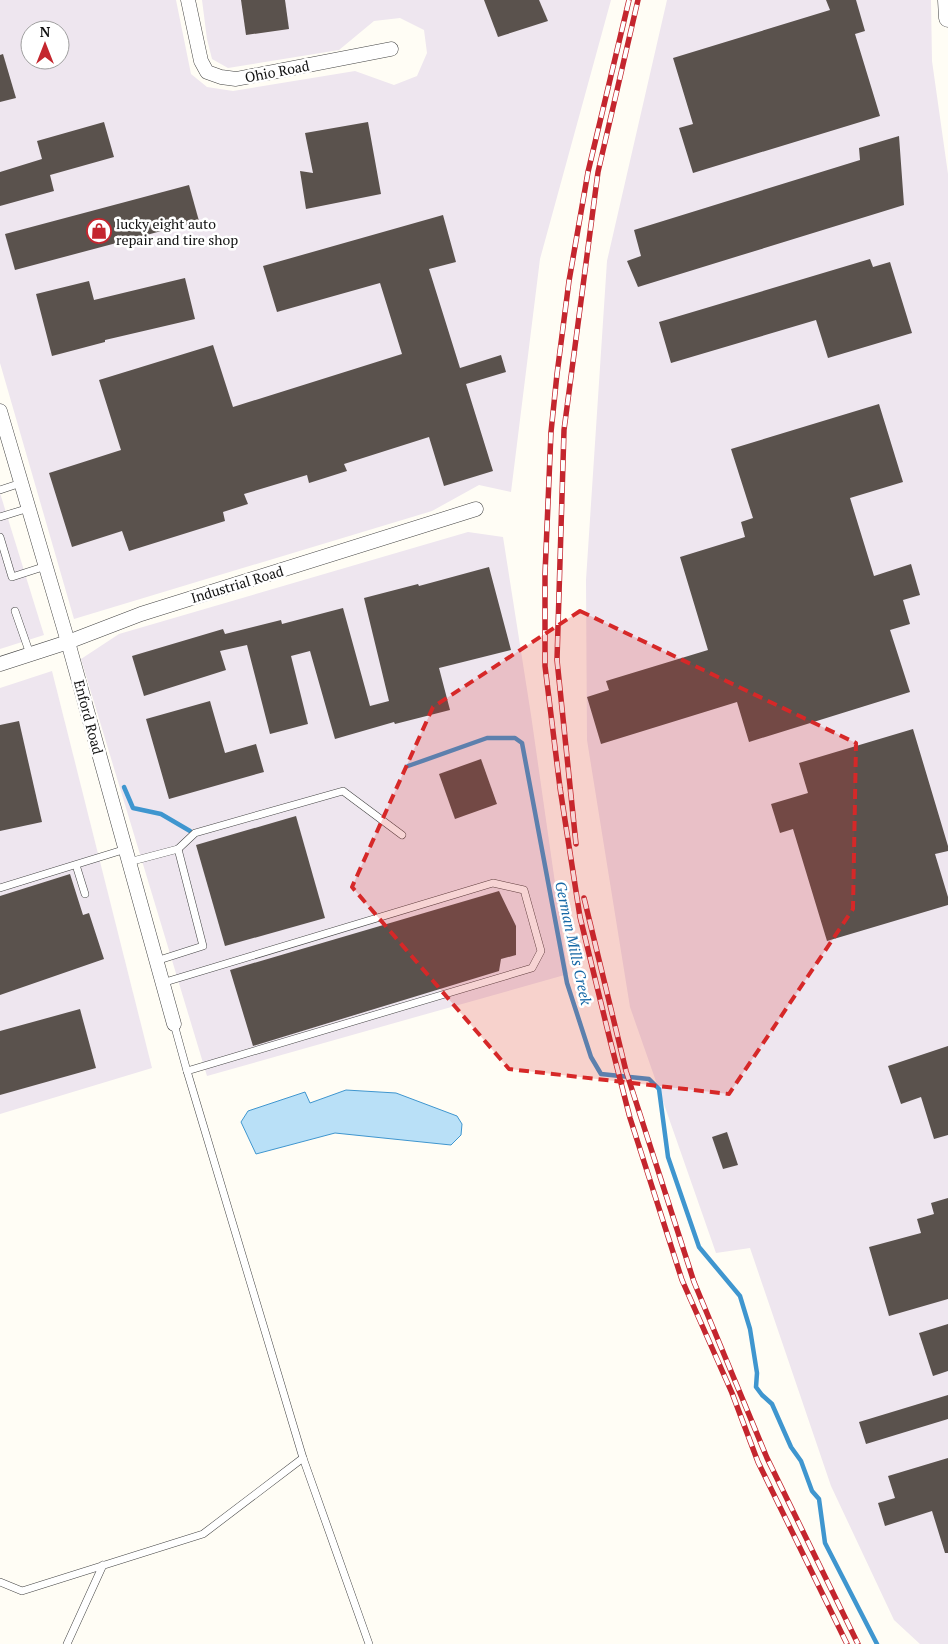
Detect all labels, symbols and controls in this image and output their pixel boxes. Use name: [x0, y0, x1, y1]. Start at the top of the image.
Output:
north arrow: [20, 20, 70, 70]
text: N: [40, 22, 51, 41]
street label: Ohio Road: [243, 55, 311, 87]
place label: lucky eight auto repair and tire shop: [116, 214, 238, 249]
shop icon: lucky eight auto repair and tire shop: [86, 218, 112, 244]
street label: Industrial Road: [188, 561, 286, 607]
street label: Enford Road: [70, 678, 108, 757]
water label: German Mills Creek: [551, 879, 597, 1008]

